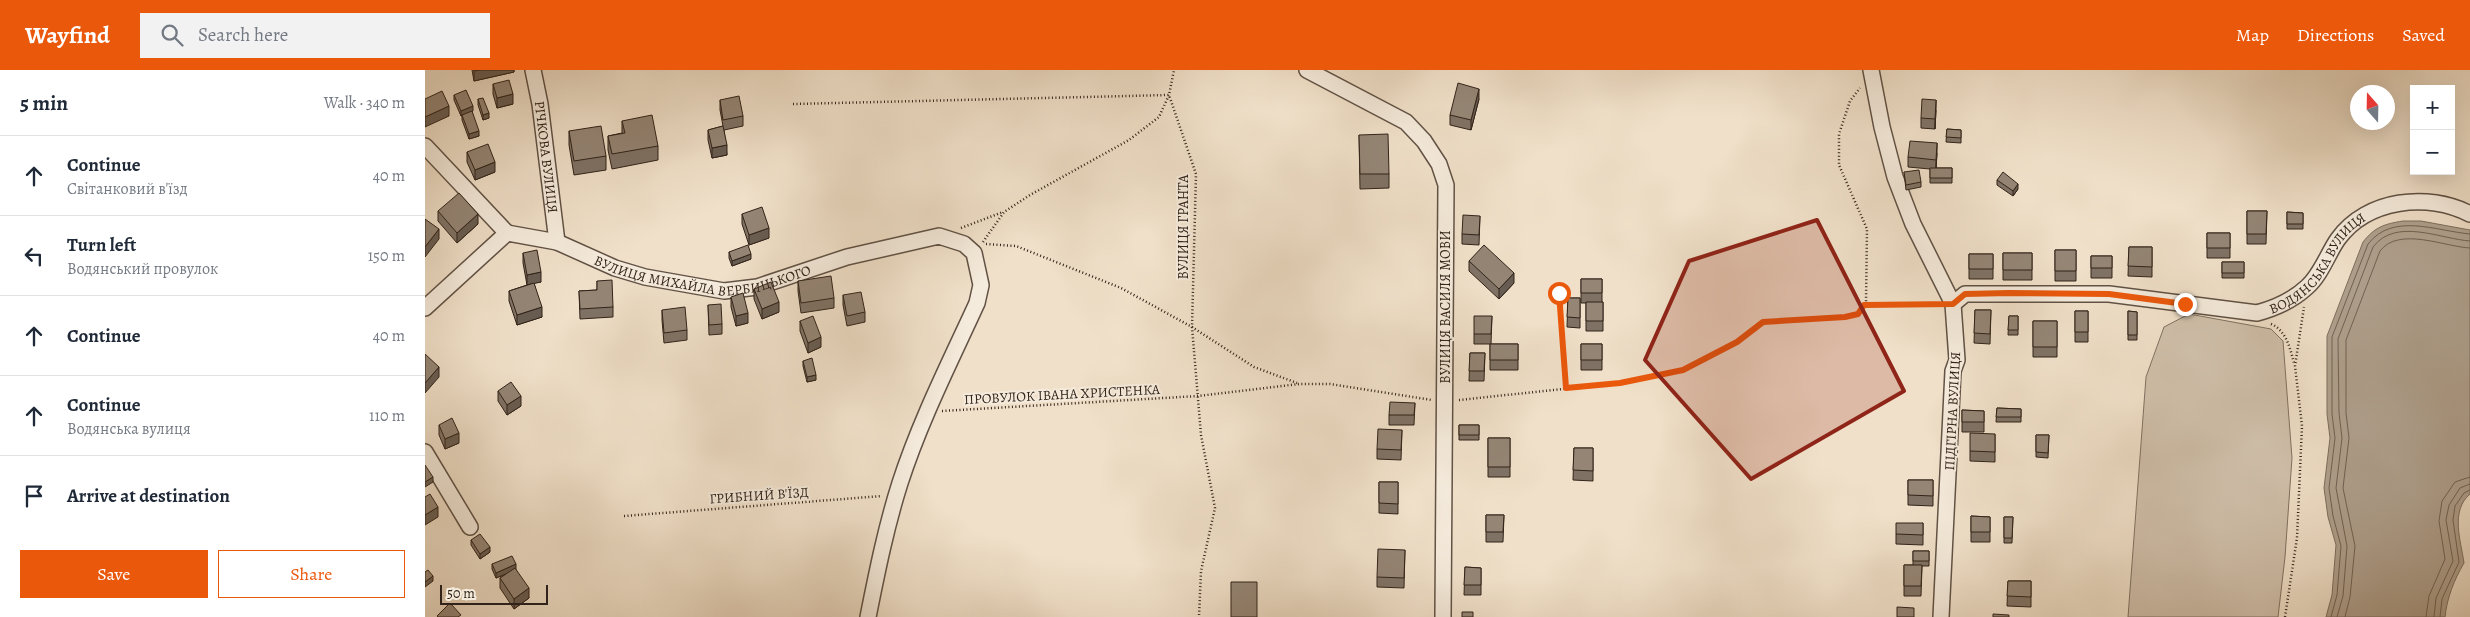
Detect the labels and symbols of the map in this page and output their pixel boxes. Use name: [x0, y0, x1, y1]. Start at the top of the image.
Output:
north arrow: [2350, 85, 2395, 130]
street label: РІЧКОВА ВУЛИЦЯ: [530, 100, 562, 214]
street label: ВУЛИЦЯ ГРАНТА: [1174, 174, 1193, 280]
street label: ВОДЯНСЬКА ВУЛИЦЯ: [2266, 208, 2369, 319]
street label: ВУЛИЦЯ ВАСИЛЯ МОВИ: [1436, 230, 1455, 384]
street label: ВУЛИЦЯ МИХАЙЛА ВЕРБИЦЬКОГО: [591, 251, 814, 301]
route start: [1548, 282, 1571, 305]
route end: [2174, 293, 2197, 316]
street label: ПІДГІРНА ВУЛИЦЯ: [1940, 351, 1965, 471]
street label: ПРОВУЛОК ІВАНА ХРИСТЕНКА: [964, 380, 1161, 409]
street label: ГРИБНИЙ В'ЇЗД: [709, 483, 809, 508]
scale bar: [440, 582, 547, 605]

